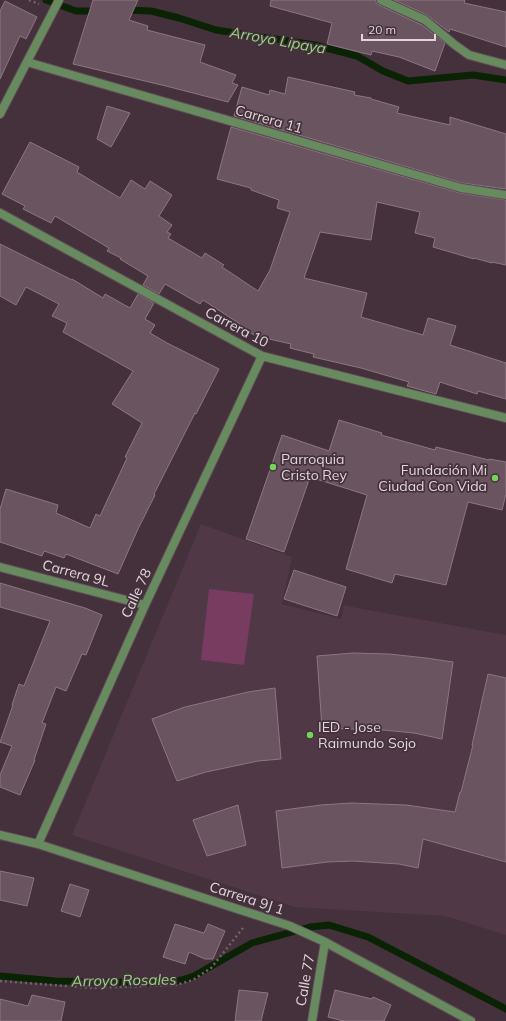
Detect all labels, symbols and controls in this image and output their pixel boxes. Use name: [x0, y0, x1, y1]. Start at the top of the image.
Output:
scale bar: [362, 16, 435, 42]
water label: Arroyo Lipaya: [228, 22, 327, 58]
text: 20 m: [368, 22, 396, 37]
street label: Carrera 11: [233, 101, 305, 137]
street label: Carrera 10: [202, 303, 272, 351]
place label: Parroquia Cristo Rey: [281, 450, 347, 484]
place label: Fundación Mi Ciudad Con Vida: [378, 461, 487, 495]
marker: Parroquia Cristo Rey: [268, 462, 278, 472]
marker: Fundación Mi Ciudad Con Vida: [490, 473, 500, 483]
street label: Carrera 9L: [41, 555, 112, 591]
street label: Calle 78: [117, 565, 155, 621]
place label: IED - Jose Raimundo Sojo: [318, 718, 416, 752]
marker: IED - Jose Raimundo Sojo: [305, 730, 315, 740]
street label: Carrera 9J 1: [207, 877, 287, 919]
street label: Calle 77: [292, 953, 318, 1007]
water label: Arroyo Rosales: [70, 970, 177, 990]

